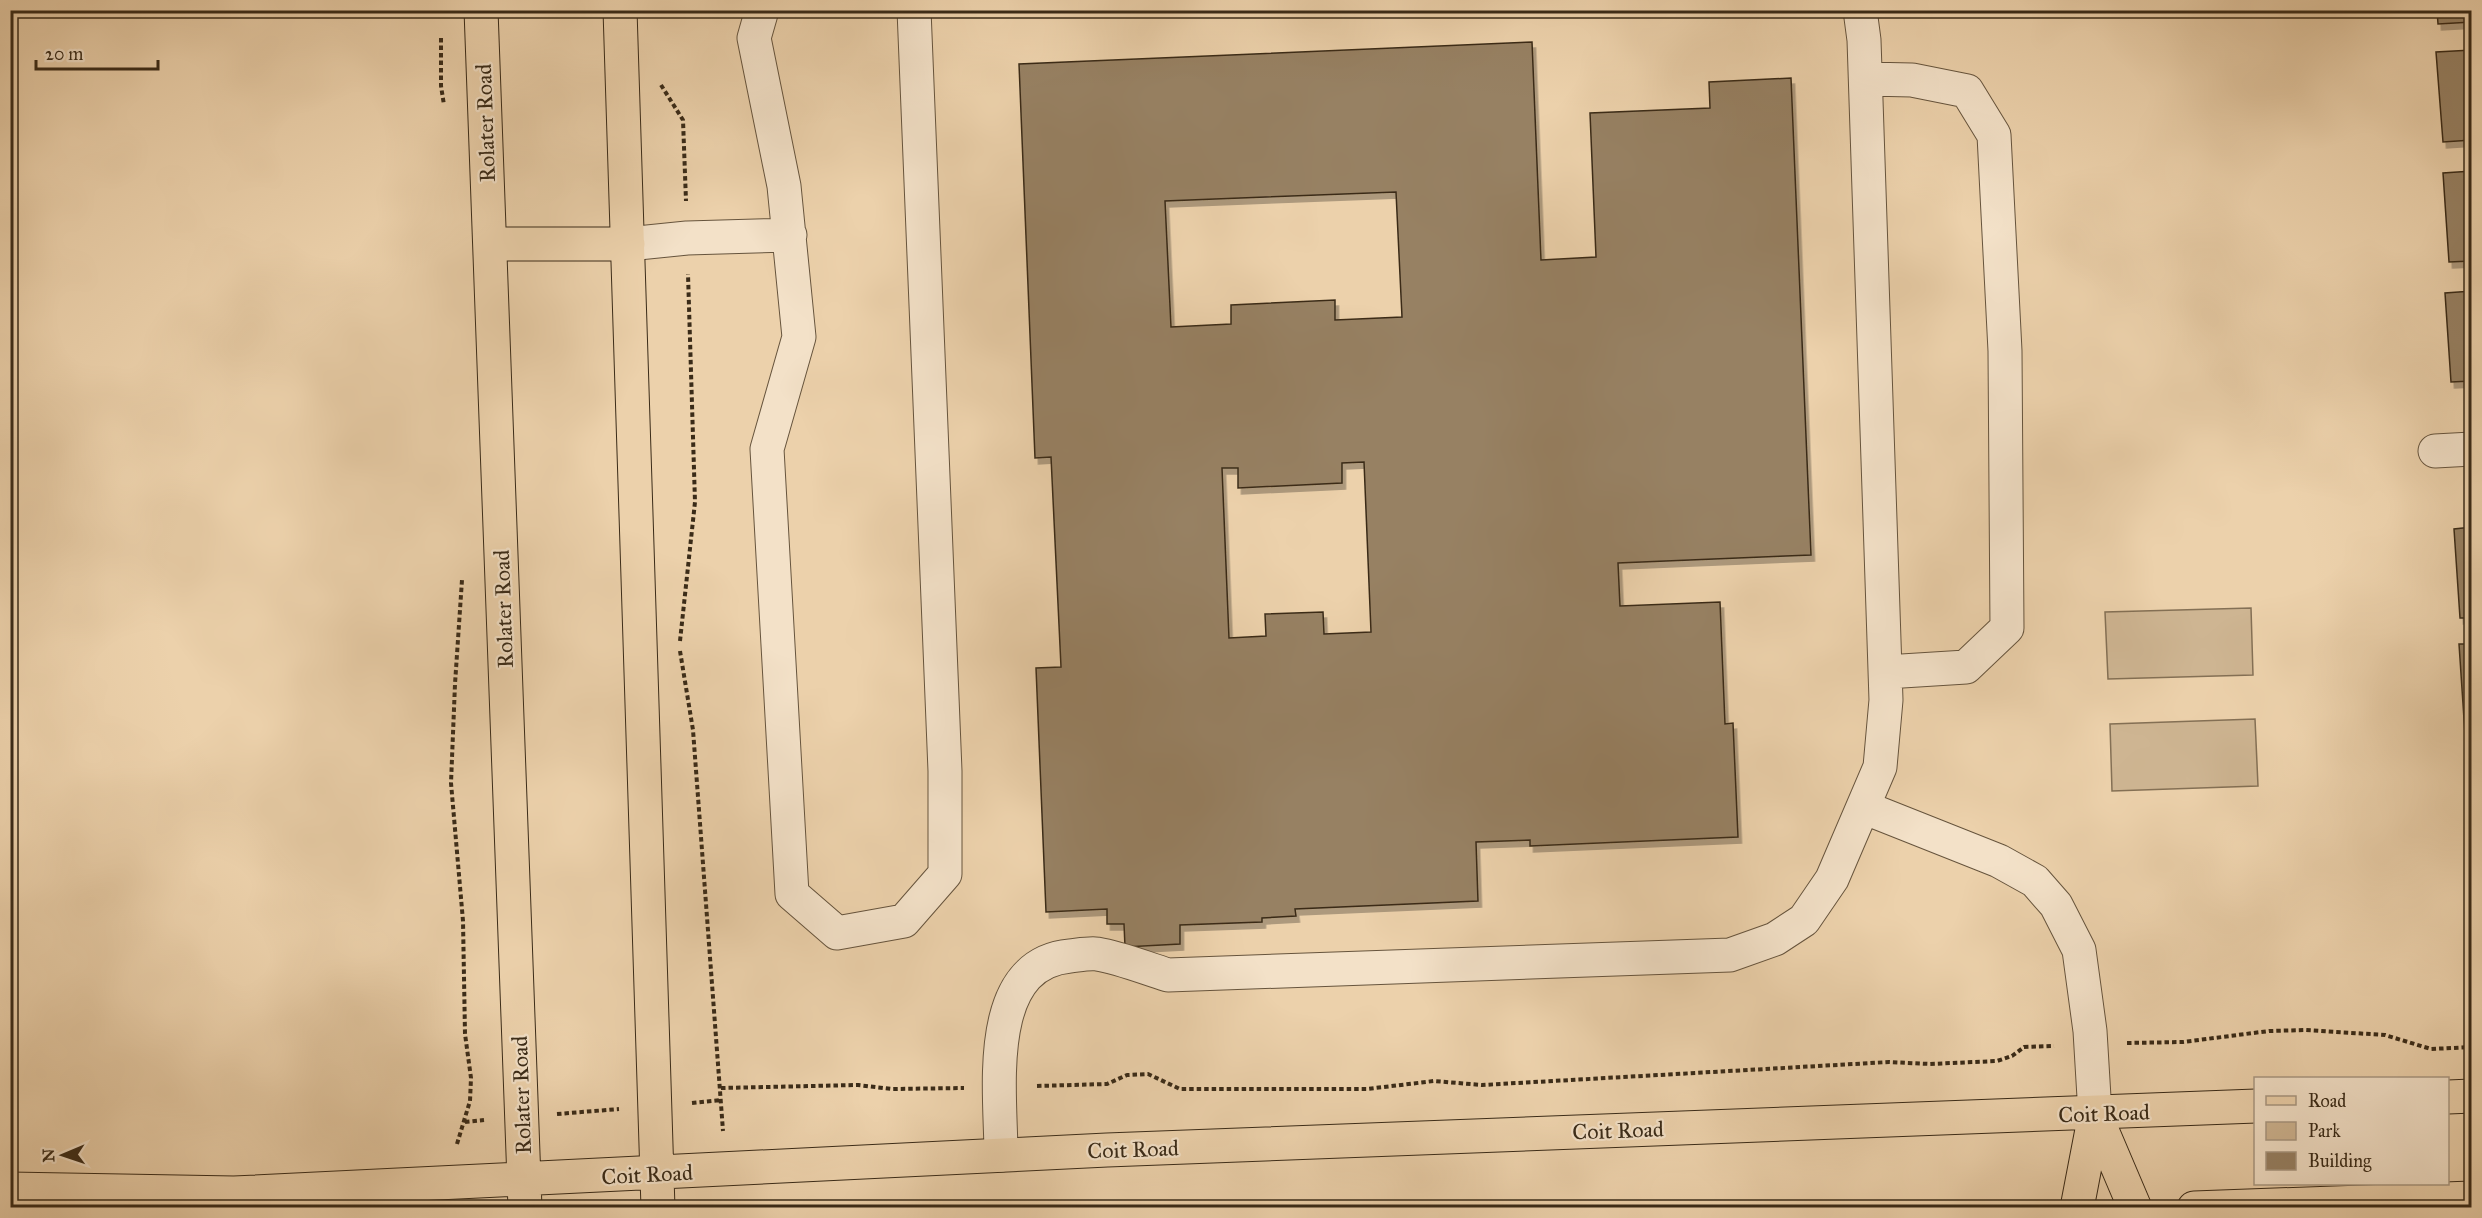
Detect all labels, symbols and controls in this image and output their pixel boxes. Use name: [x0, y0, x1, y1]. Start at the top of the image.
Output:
scale bar: [36, 33, 158, 71]
text: 20 m: [45, 43, 83, 65]
street label: Rolater Road: [470, 63, 501, 183]
street label: Rolater Road: [488, 549, 519, 669]
street label: Rolater Road: [506, 1035, 537, 1155]
legend: [2254, 1077, 2449, 1185]
text: Road: [2308, 1090, 2346, 1112]
street label: Coit Road: [2058, 1098, 2150, 1129]
street label: Coit Road: [1572, 1115, 1664, 1146]
text: Park: [2308, 1120, 2341, 1142]
north arrow: [33, 1125, 93, 1185]
street label: Coit Road: [1087, 1134, 1179, 1165]
text: N: [39, 1148, 58, 1163]
text: Building: [2308, 1150, 2372, 1173]
street label: Coit Road: [601, 1159, 693, 1190]

